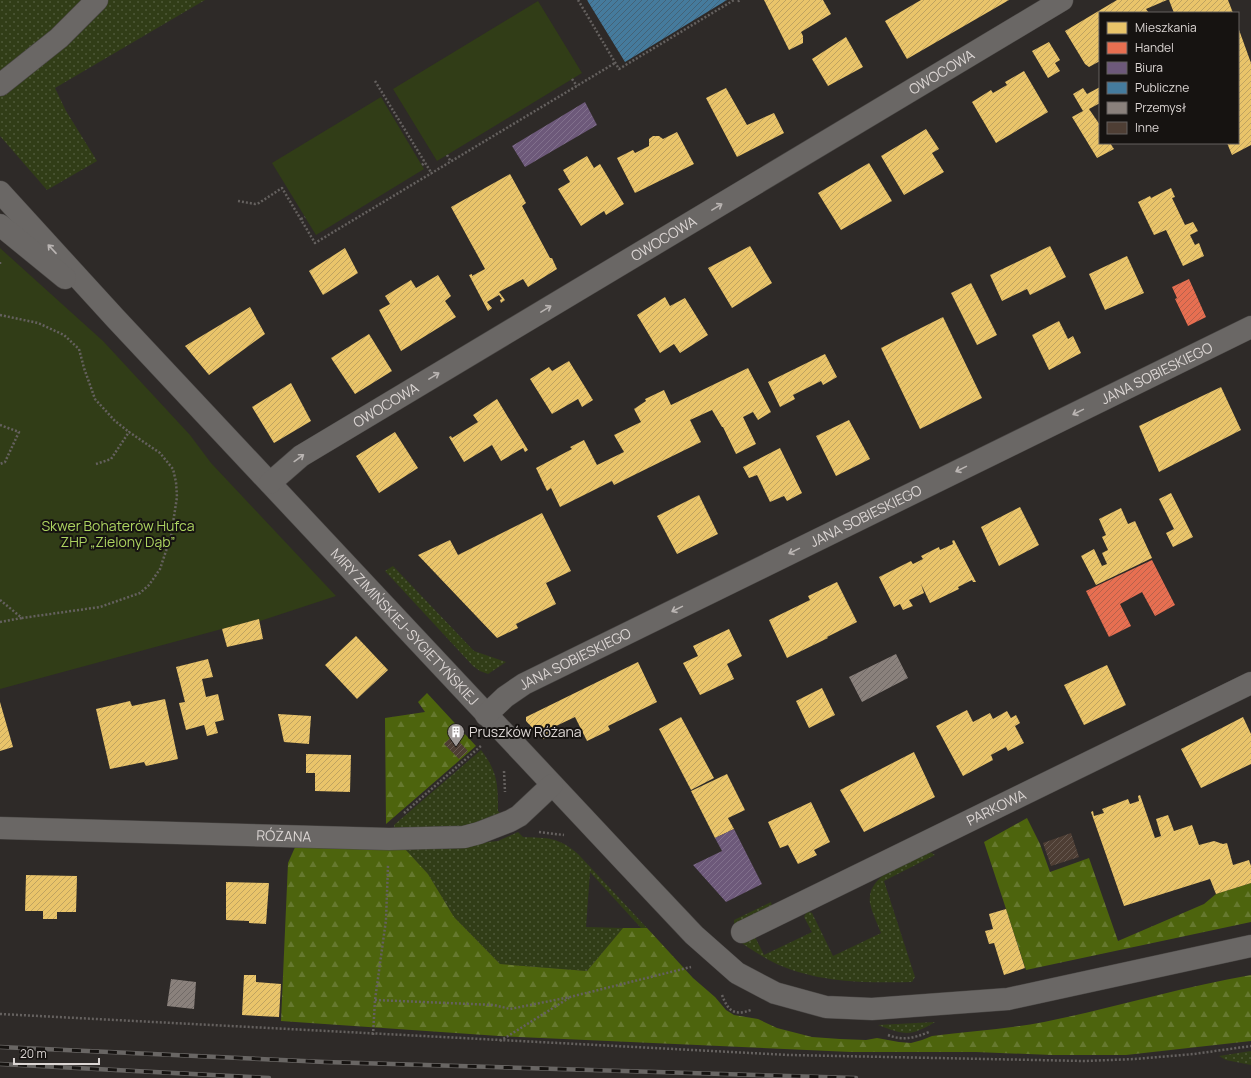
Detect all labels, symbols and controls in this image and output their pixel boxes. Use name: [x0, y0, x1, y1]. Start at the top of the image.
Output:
legend: [1099, 12, 1239, 144]
text: Mieszkania: [1135, 19, 1197, 36]
text: Handel: [1135, 39, 1174, 56]
street label: OWOCOWA: [905, 45, 978, 99]
text: Biura: [1135, 59, 1163, 76]
text: Publiczne: [1135, 79, 1189, 96]
text: Przemysł: [1135, 99, 1187, 116]
text: Inne: [1135, 119, 1159, 136]
one-way arrow: [711, 202, 723, 210]
street label: OWOCOWA: [627, 211, 700, 265]
one-way arrow: [48, 244, 57, 254]
one-way arrow: [540, 305, 552, 313]
street label: JANA SOBIESKIEGO: [1097, 337, 1216, 408]
one-way arrow: [428, 372, 439, 380]
street label: OWOCOWA: [349, 378, 422, 432]
one-way arrow: [1072, 409, 1084, 416]
one-way arrow: [293, 454, 304, 462]
one-way arrow: [955, 466, 967, 474]
street label: JANA SOBIESKIEGO: [806, 480, 925, 551]
park label: Skwer Bohaterów Hufca ZHP „Zielony Dąb”: [41, 516, 195, 551]
street label: MIRY ZIMIŃSKIEJ-SYGIETYŃSKIEJ: [327, 544, 483, 709]
one-way arrow: [788, 548, 800, 556]
one-way arrow: [672, 606, 684, 613]
street label: JANA SOBIESKIEGO: [515, 623, 634, 694]
building icon: Pruszków Różana: [446, 722, 466, 747]
place label: Pruszków Różana: [469, 722, 582, 741]
street label: PARKOWA: [963, 785, 1029, 830]
street label: RÓŻANA: [256, 825, 312, 846]
scale bar: [14, 1040, 99, 1066]
text: 20 m: [20, 1045, 47, 1062]

